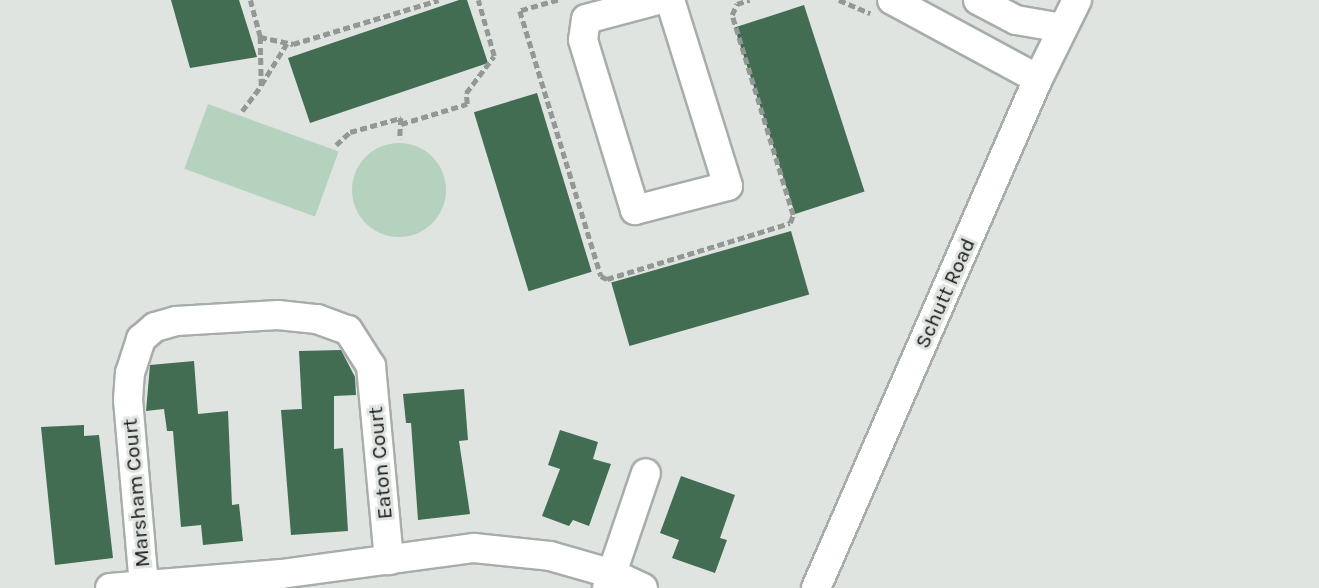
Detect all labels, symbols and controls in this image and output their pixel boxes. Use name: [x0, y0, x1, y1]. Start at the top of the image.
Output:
street label: Schutt Road: [909, 234, 981, 352]
street label: Eaton Court: [363, 406, 397, 520]
street label: Marsham Court: [117, 417, 155, 569]

